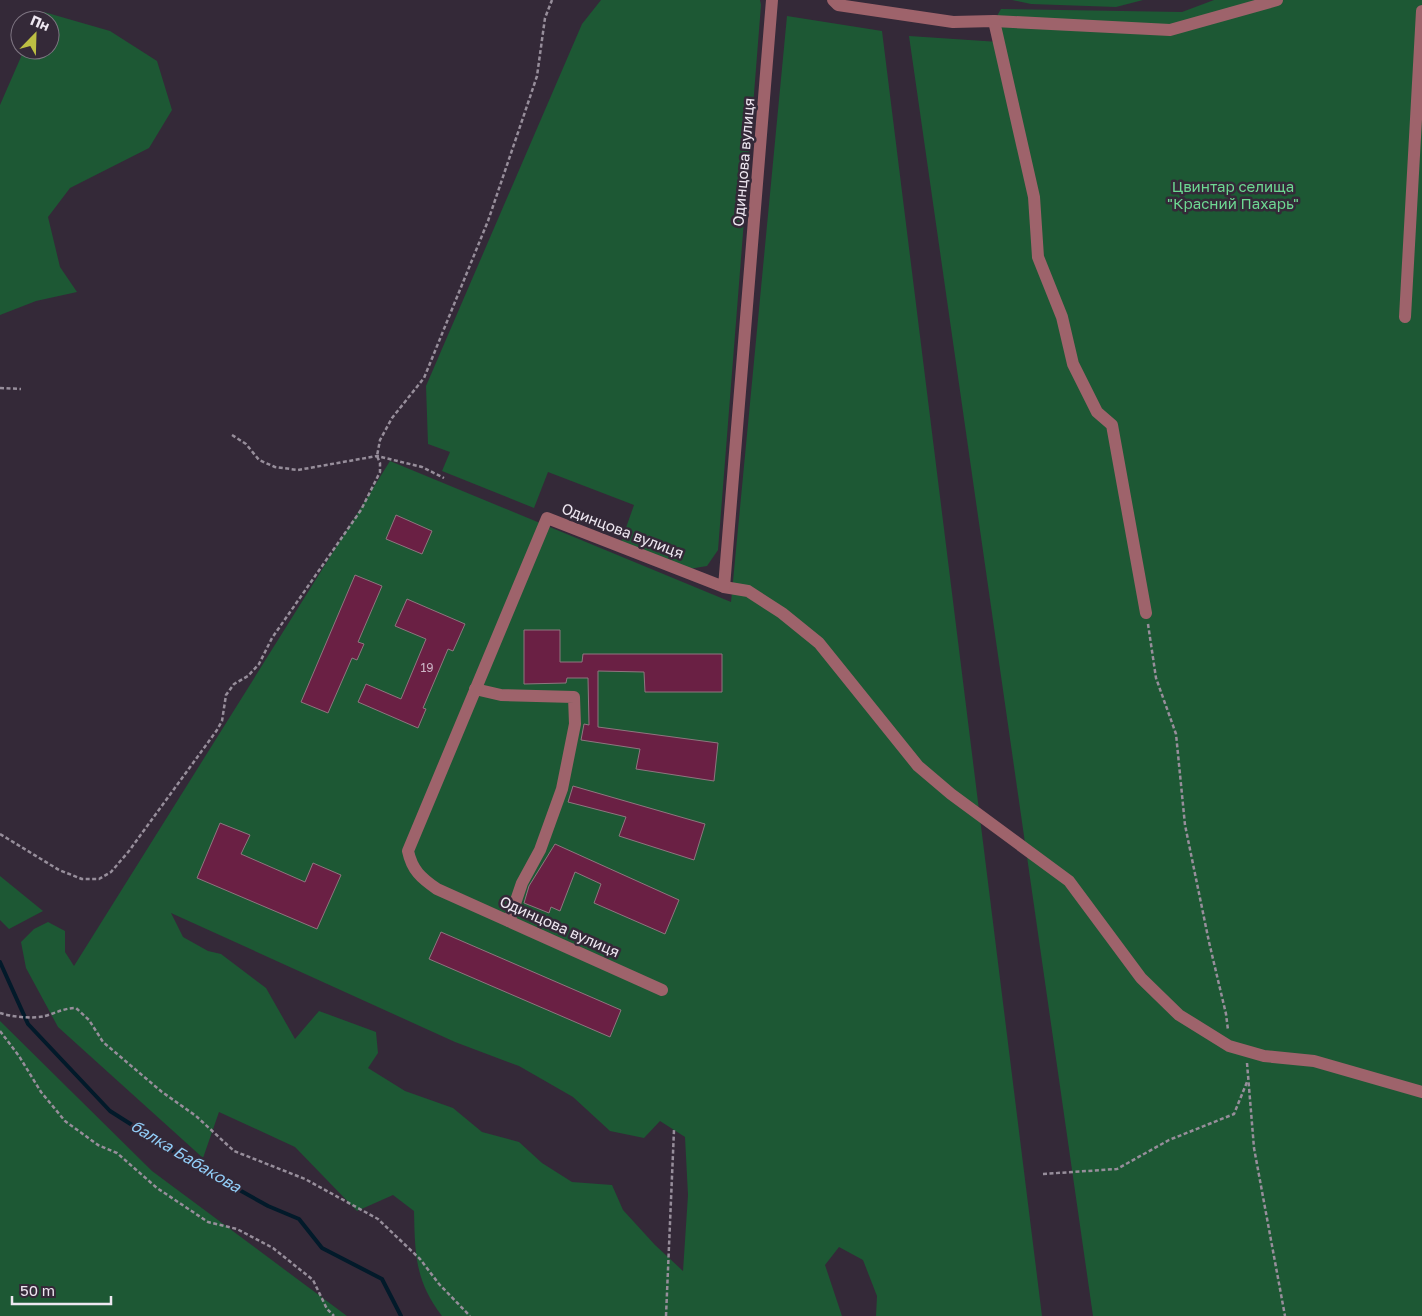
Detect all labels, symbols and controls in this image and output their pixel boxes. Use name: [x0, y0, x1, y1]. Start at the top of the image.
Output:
north arrow: [10, 10, 60, 60]
text: Пн: [28, 11, 52, 34]
street label: Одинцова вулиця: [728, 97, 758, 227]
park label: Цвинтар селища "Красний Пахарь": [1167, 177, 1299, 212]
street label: Одинцова вулиця: [559, 498, 687, 562]
house number: 19: [420, 660, 434, 675]
street label: Одинцова вулиця: [497, 891, 623, 961]
water label: балка Бабакова: [127, 1115, 245, 1197]
scale bar: [12, 1274, 111, 1306]
text: 50 m: [20, 1281, 55, 1299]

